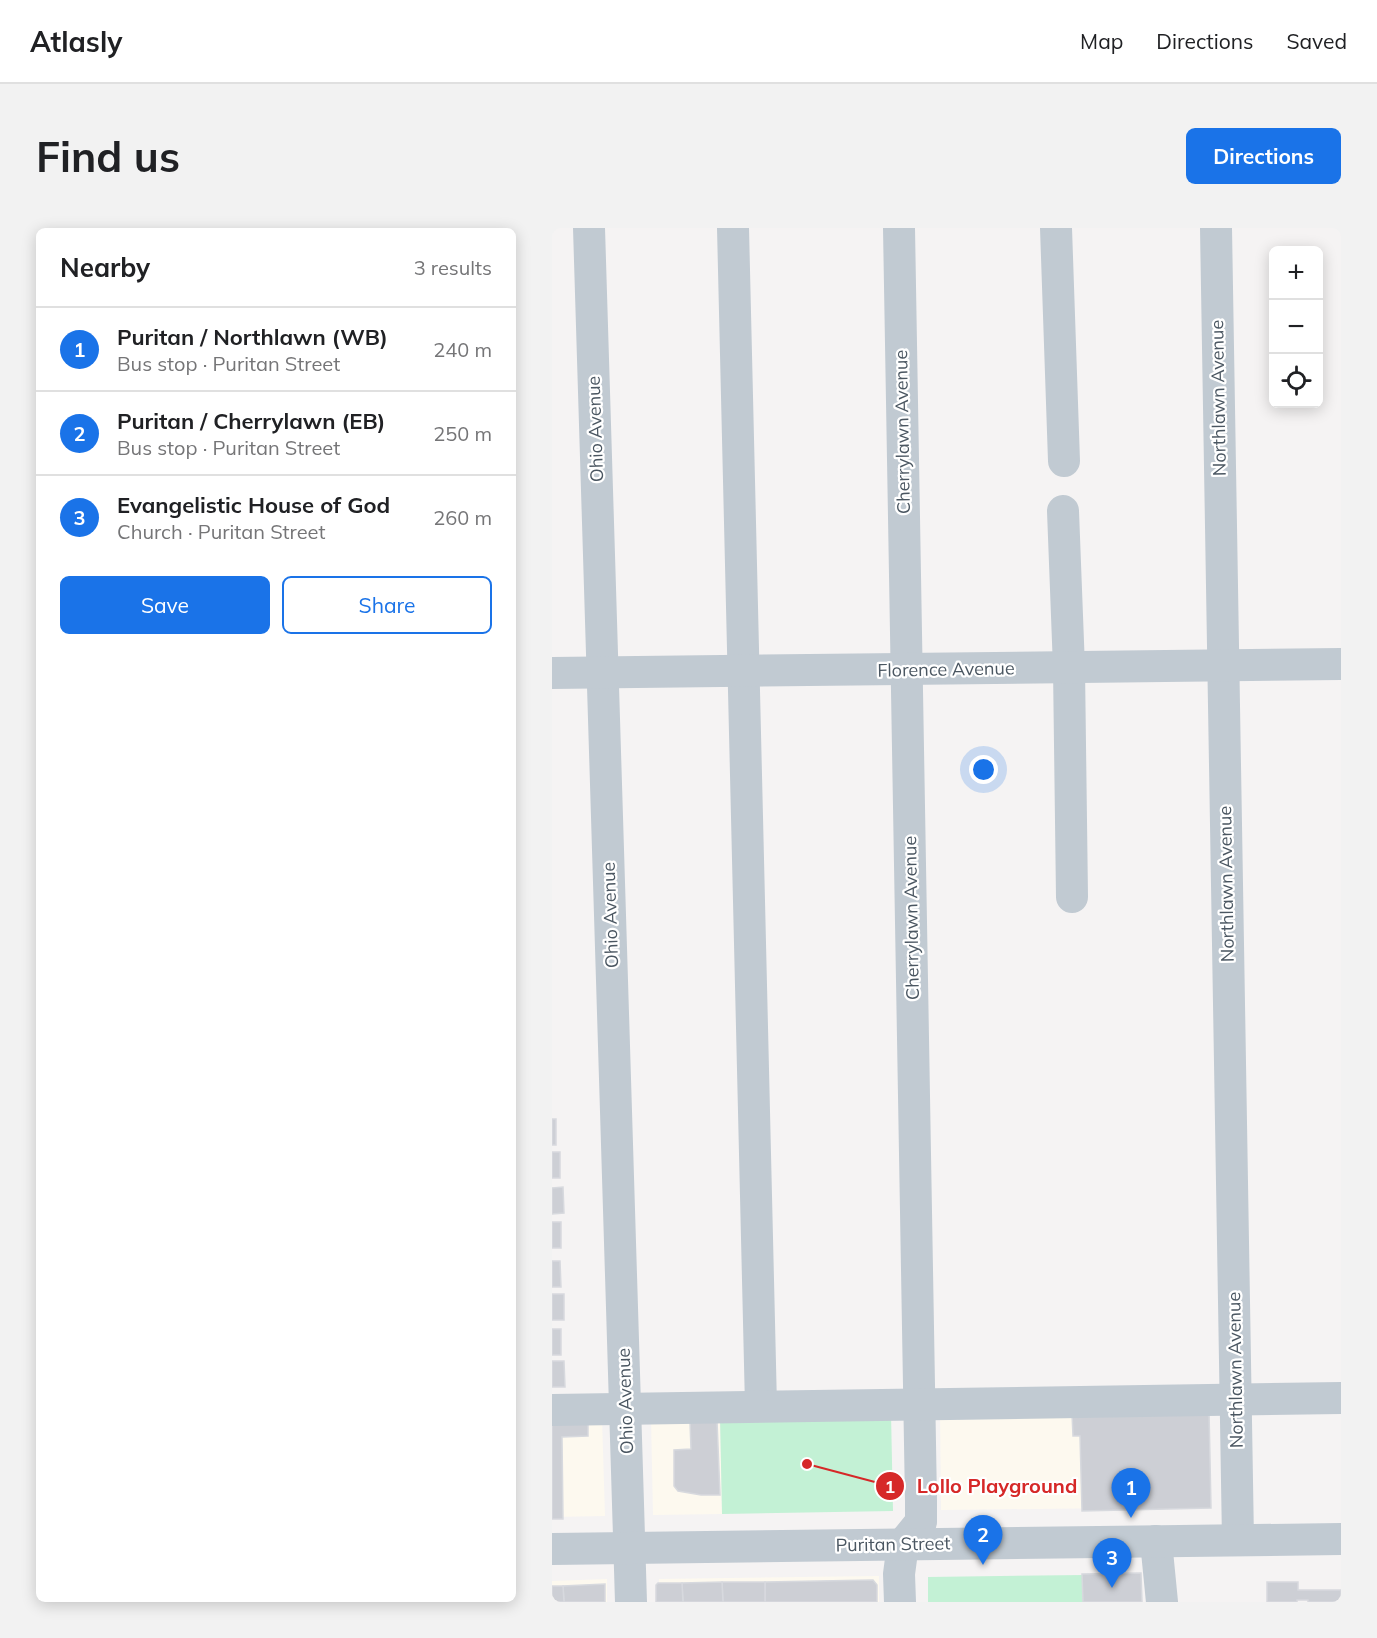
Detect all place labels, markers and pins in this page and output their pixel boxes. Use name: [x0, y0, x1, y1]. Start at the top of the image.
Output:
callout: Lollo Playground: [875, 1467, 1090, 1505]
pin: 1: [1112, 1468, 1150, 1518]
pin: 2: [964, 1516, 1002, 1565]
pin: 3: [1092, 1538, 1132, 1588]

